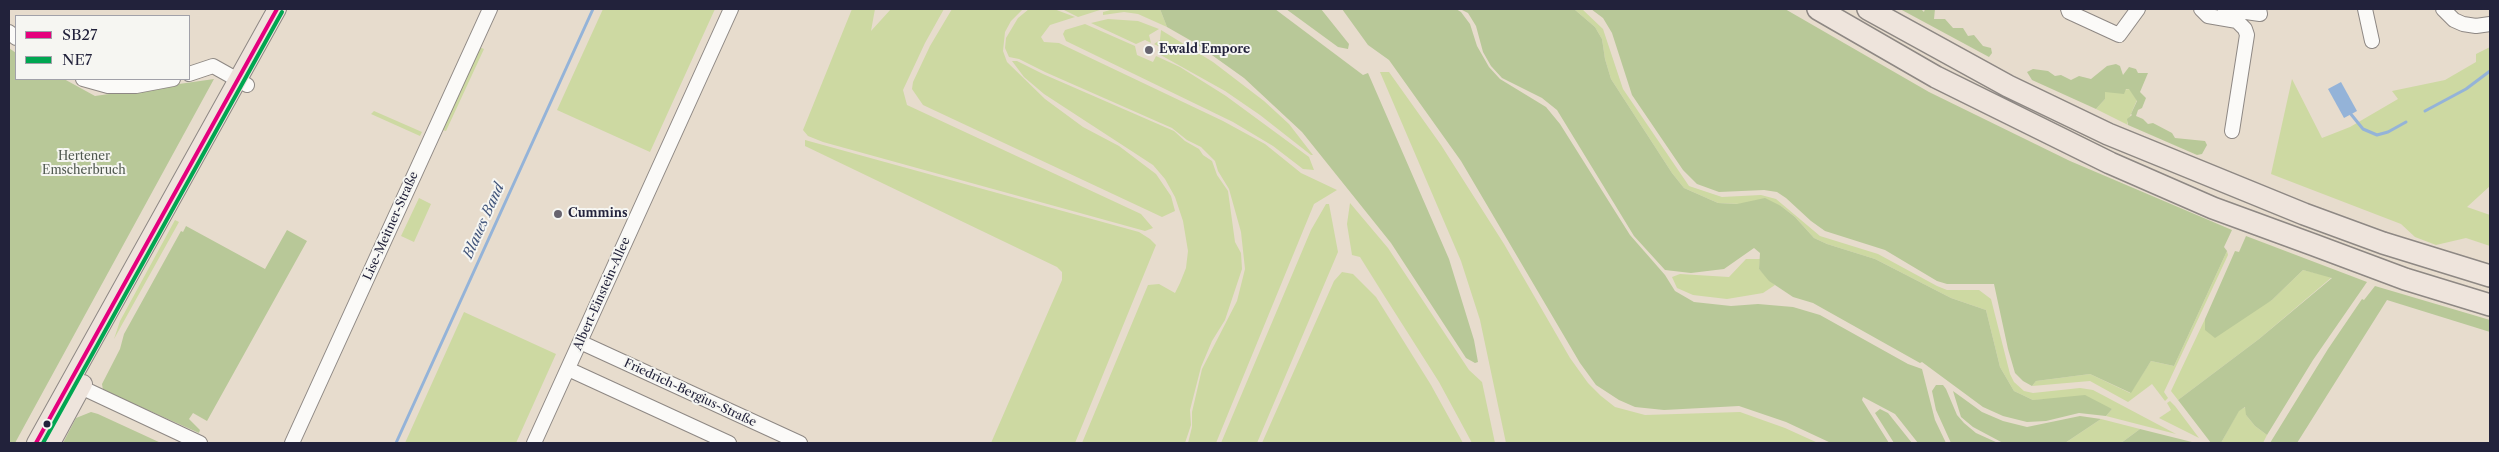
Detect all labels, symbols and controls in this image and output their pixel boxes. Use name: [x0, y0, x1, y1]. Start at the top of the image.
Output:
legend: [15, 15, 190, 80]
text: SB27: [62, 25, 97, 44]
place label: Ewald Empore: [1159, 43, 1250, 57]
marker: Ewald Empore: [1143, 44, 1155, 56]
text: NE7: [62, 50, 92, 69]
park label: Hertener Emscherbruch: [42, 150, 126, 178]
street label: Lise-Meitner-Straße: [361, 169, 421, 283]
water label: Blaues Band: [460, 181, 508, 261]
place label: Cummins: [568, 207, 628, 221]
marker: Cummins: [552, 208, 564, 220]
street label: Albert-Einstein-Allee: [571, 235, 633, 353]
street label: Friedrich-Bergius-Straße: [622, 356, 758, 430]
unlabelled marker: [42, 419, 52, 429]

